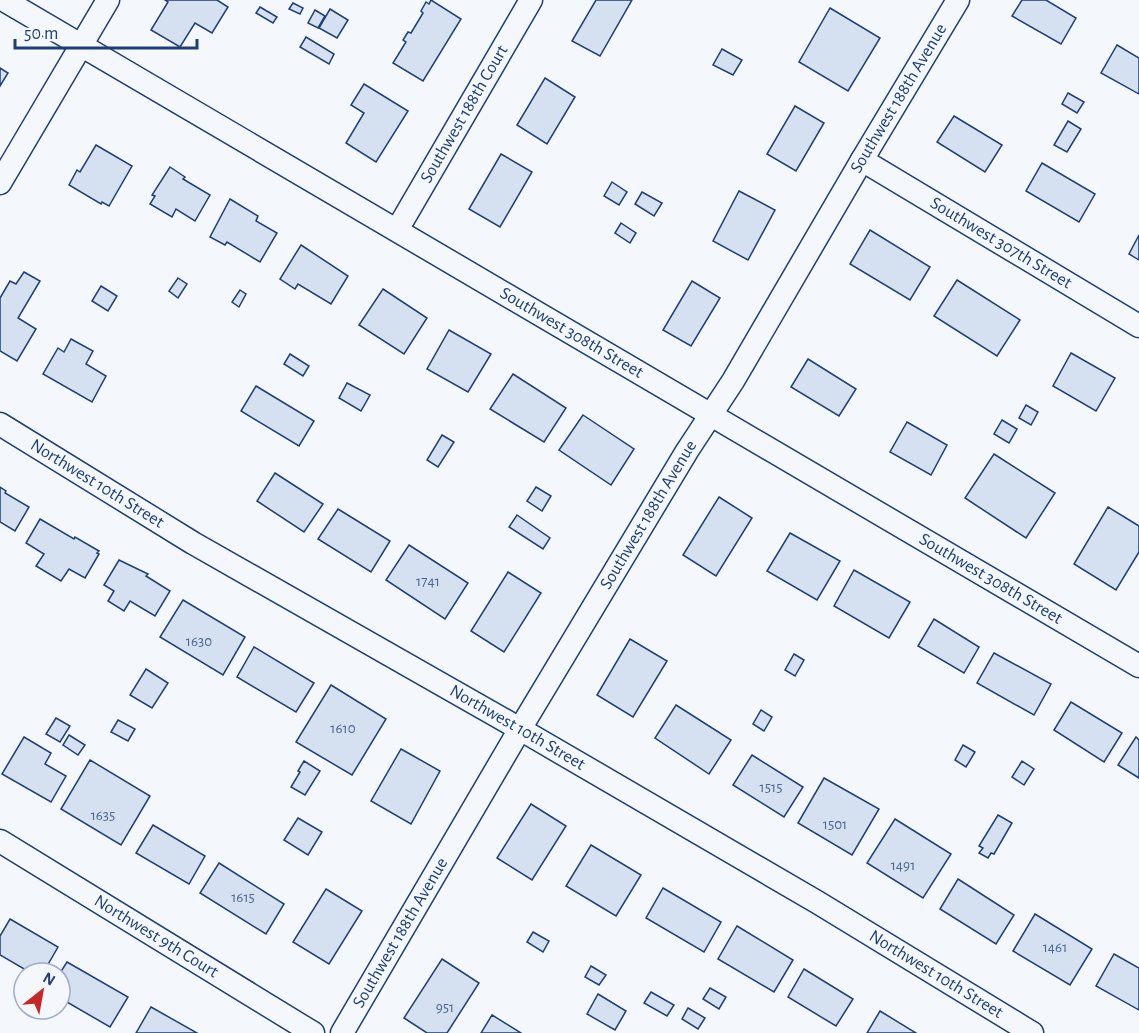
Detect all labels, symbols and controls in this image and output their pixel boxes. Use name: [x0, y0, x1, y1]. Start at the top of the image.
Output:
scale bar: [15, 12, 196, 50]
street label: Southwest 188th Avenue: [847, 21, 950, 176]
text: 50 m: [24, 25, 58, 43]
street label: Southwest 188th Court: [417, 42, 512, 186]
street label: Southwest 307th Street: [927, 194, 1075, 293]
street label: Southwest 308th Street: [497, 284, 646, 382]
street label: Northwest 10th Street: [27, 436, 167, 532]
street label: Southwest 188th Avenue: [597, 437, 700, 593]
street label: Southwest 308th Street: [916, 530, 1066, 628]
house number: 1741: [416, 574, 440, 589]
house number: 1630: [186, 634, 212, 649]
street label: Northwest 10th Street: [446, 682, 588, 774]
house number: 1610: [330, 721, 356, 736]
house number: 1515: [760, 780, 782, 795]
house number: 1635: [91, 808, 115, 823]
house number: 1501: [823, 817, 847, 832]
street label: Southwest 188th Avenue: [350, 855, 451, 1011]
house number: 1491: [891, 858, 915, 873]
house number: 1615: [231, 890, 255, 905]
street label: Northwest 9th Court: [91, 892, 221, 982]
street label: Northwest 10th Street: [866, 927, 1006, 1022]
house number: 1461: [1043, 940, 1067, 955]
north arrow: [12, 961, 72, 1021]
text: N: [40, 969, 58, 989]
house number: 951: [436, 1000, 454, 1015]

